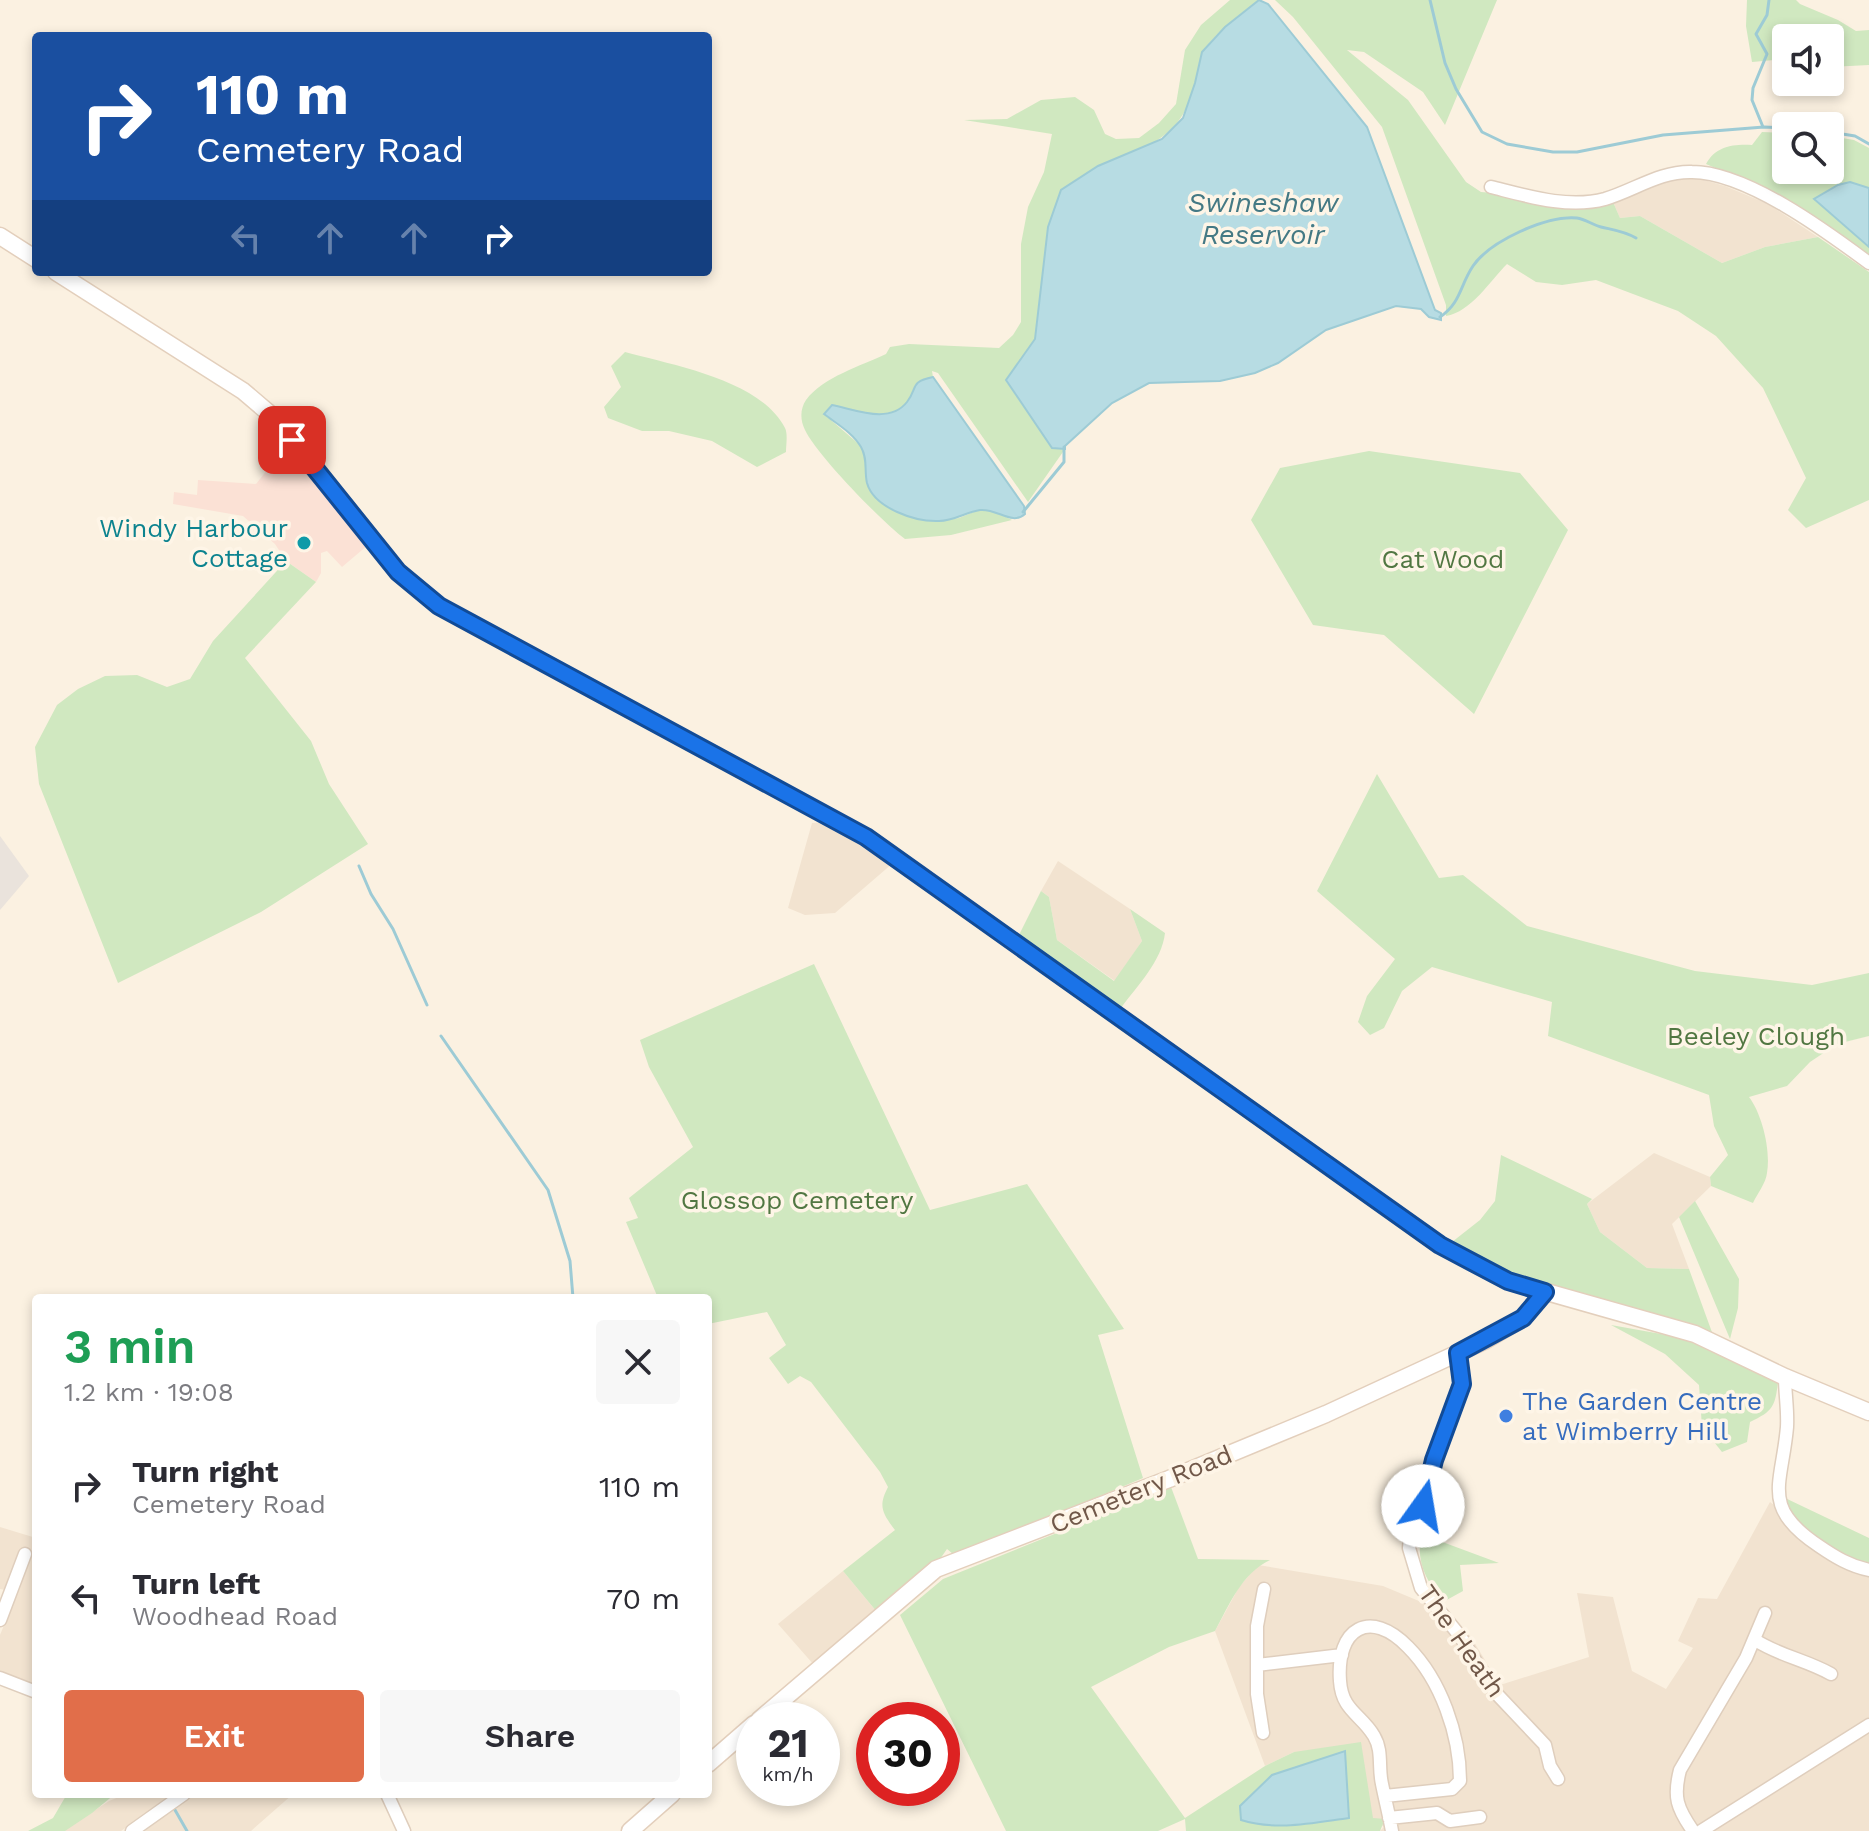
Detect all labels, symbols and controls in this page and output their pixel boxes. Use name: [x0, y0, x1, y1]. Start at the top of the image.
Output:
map controls: [1772, 24, 1844, 184]
button: sound: [1772, 24, 1844, 96]
text: 110 m: [196, 62, 349, 128]
icon: right: [64, 64, 168, 168]
button: search: [1772, 112, 1844, 184]
text: Cemetery Road: [196, 129, 464, 171]
water label: Swineshaw Reservoir: [1187, 186, 1340, 251]
icon: left: [224, 216, 268, 260]
icon: ahead: [308, 216, 352, 260]
icon: ahead: [392, 216, 436, 260]
icon: right: [476, 216, 520, 260]
pin: [258, 406, 326, 474]
icon: arrive: [270, 418, 314, 462]
place label: Windy Harbour Cottage: [99, 513, 288, 573]
marker: Windy Harbour Cottage: [295, 534, 313, 552]
park label: Cat Wood: [1382, 544, 1504, 574]
park label: Beeley Clough: [1667, 1021, 1845, 1051]
park label: Glossop Cemetery: [681, 1185, 914, 1215]
text: 3 min: [64, 1318, 196, 1375]
button: close: [596, 1320, 680, 1404]
text: 1.2 km · 19:08: [64, 1377, 234, 1407]
place label: The Garden Centre at Wimberry Hill: [1522, 1386, 1762, 1446]
marker: The Garden Centre at Wimberry Hill: [1497, 1407, 1515, 1425]
street label: Cemetery Road: [1046, 1439, 1236, 1539]
text: Turn right: [132, 1454, 278, 1489]
icon: right: [64, 1464, 108, 1508]
position arrow: [1381, 1464, 1465, 1548]
text: 110 m: [599, 1469, 680, 1504]
text: Cemetery Road: [132, 1489, 326, 1519]
text: Turn left: [132, 1566, 260, 1601]
icon: left: [64, 1576, 108, 1620]
street label: The Heath: [1412, 1579, 1512, 1703]
text: 70 m: [606, 1581, 680, 1616]
text: Woodhead Road: [132, 1601, 338, 1631]
button: Exit: [64, 1690, 364, 1782]
button: Share: [380, 1690, 680, 1782]
speed limit sign: 30: [856, 1702, 960, 1806]
text: 21: [767, 1720, 809, 1767]
text: km/h: [762, 1762, 814, 1786]

